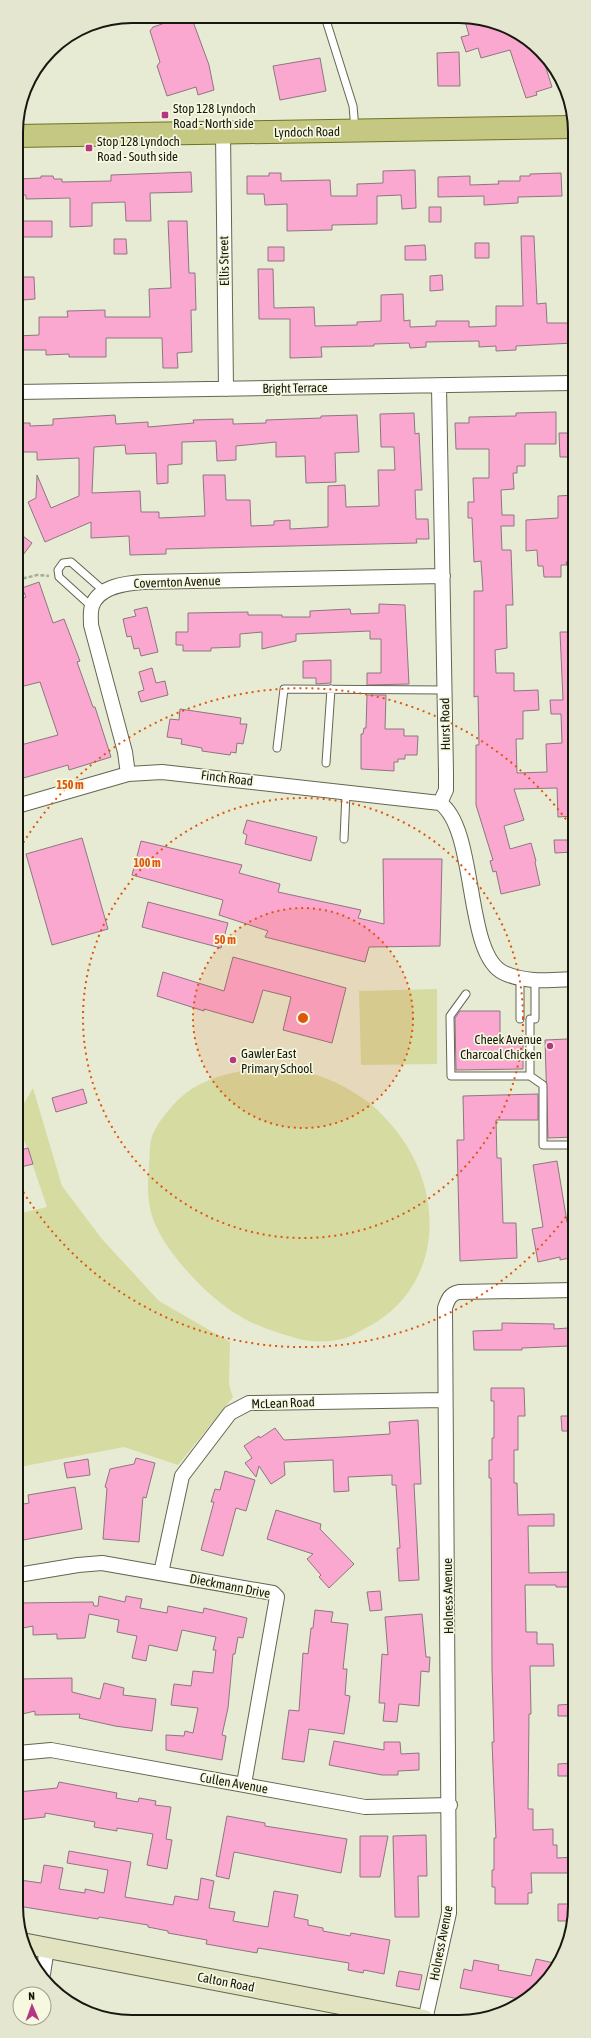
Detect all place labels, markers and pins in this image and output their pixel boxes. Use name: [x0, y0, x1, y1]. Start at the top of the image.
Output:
place label: Stop 128 Lyndoch Road - North side: [173, 101, 256, 131]
marker: Stop 128 Lyndoch Road - North side: [160, 110, 170, 120]
place label: Stop 128 Lyndoch Road - South side: [97, 134, 180, 164]
marker: Stop 128 Lyndoch Road - South side: [84, 143, 94, 153]
centre of rings: [296, 1011, 310, 1025]
place label: Cheek Avenue Charcoal Chicken: [460, 1032, 542, 1062]
marker: Cheek Avenue Charcoal Chicken: [545, 1041, 555, 1051]
place label: Gawler East Primary School: [241, 1046, 313, 1076]
marker: Gawler East Primary School: [228, 1055, 238, 1065]

